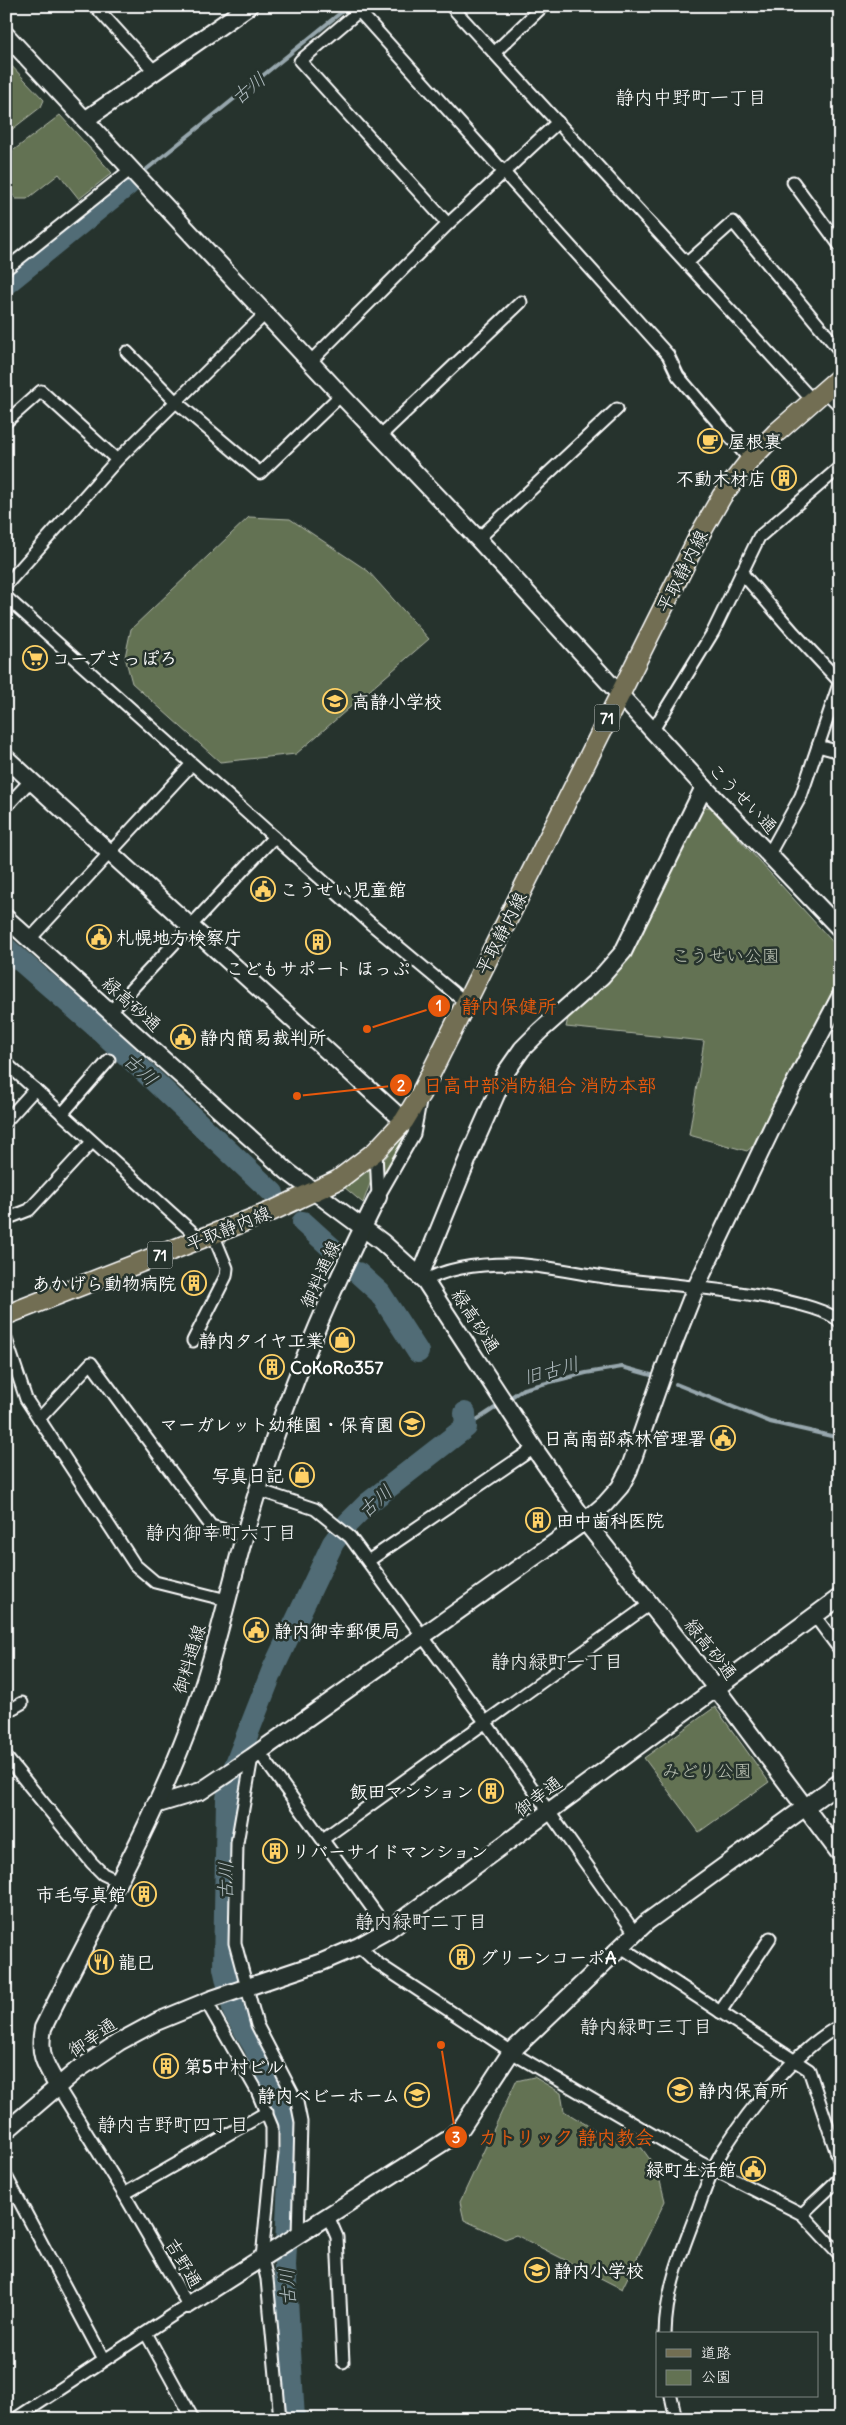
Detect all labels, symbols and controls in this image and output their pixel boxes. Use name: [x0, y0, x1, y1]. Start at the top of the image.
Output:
water label: 古川: [226, 67, 270, 109]
district label: 静内中野町一丁目: [615, 85, 767, 109]
cafe icon: 屋根裏: [697, 428, 723, 454]
place label: 屋根裏: [728, 430, 782, 453]
building icon: 不動木材店: [771, 465, 797, 491]
place label: 不動木材店: [676, 467, 766, 490]
street label: 平取静内線: [651, 526, 713, 616]
supermarket icon: コープさっぽろ: [22, 645, 48, 671]
place label: コープさっぽろ: [52, 647, 177, 670]
school or university icon: 高静小学校: [322, 688, 348, 714]
place label: 高静小学校: [352, 690, 442, 713]
road number: 71: [594, 704, 620, 731]
street label: こうせい通: [703, 758, 783, 838]
public building icon: こうせい児童館: [250, 876, 276, 902]
place label: こうせい児童館: [280, 878, 406, 901]
street label: 平取静内線: [470, 888, 532, 978]
public building icon: 札幌地方検察庁: [86, 924, 112, 950]
place label: 札幌地方検察庁: [116, 926, 242, 949]
building icon: こどもサポート ほっぷ: [305, 929, 331, 955]
park label: こうせい公園: [672, 944, 780, 967]
place label: こどもサポート ほっぷ: [226, 957, 410, 980]
street label: 緑高砂通: [98, 971, 166, 1037]
callout: 静内保健所: [426, 989, 566, 1023]
text: 静内保健所: [461, 994, 557, 1018]
text: 1: [436, 996, 442, 1015]
public building icon: 静内簡易裁判所: [170, 1024, 196, 1050]
place label: 静内簡易裁判所: [200, 1026, 326, 1049]
water label: 古川: [119, 1047, 163, 1091]
callout: 日高中部消防組合 消防本部: [389, 1068, 666, 1102]
text: 日高中部消防組合 消防本部: [424, 1073, 656, 1097]
text: 2: [397, 1076, 405, 1095]
street label: 平取静内線: [182, 1200, 274, 1256]
street label: 御料通線: [295, 1236, 345, 1312]
road number: 71: [148, 1242, 172, 1268]
building icon: あかげら動物病院: [181, 1270, 207, 1296]
place label: あかげら動物病院: [32, 1272, 176, 1295]
street label: 緑高砂通: [447, 1285, 505, 1357]
shop icon: 静内タイヤ工業: [329, 1327, 355, 1353]
place label: 静内タイヤ工業: [199, 1329, 324, 1352]
water label: 旧古川: [520, 1351, 582, 1389]
building icon: CoKoRo357: [259, 1354, 285, 1380]
place label: CoKoRo357: [290, 1356, 383, 1379]
school or university icon: マーガレット幼稚園・保育園: [399, 1411, 425, 1437]
place label: マーガレット幼稚園・保育園: [160, 1413, 394, 1436]
public building icon: 日高南部森林管理署: [710, 1425, 736, 1451]
place label: 日高南部森林管理署: [544, 1427, 706, 1450]
shop icon: 写真日記: [289, 1462, 315, 1488]
place label: 写真日記: [212, 1464, 284, 1487]
water label: 古川: [353, 1479, 397, 1523]
building icon: 田中歯科医院: [525, 1507, 551, 1533]
place label: 田中歯科医院: [556, 1509, 664, 1532]
district label: 静内御幸町六丁目: [145, 1520, 297, 1544]
street label: 緑高砂通: [680, 1614, 742, 1684]
public building icon: 静内御幸郵便局: [243, 1617, 269, 1643]
place label: 静内御幸郵便局: [274, 1619, 400, 1642]
street label: 御料通線: [167, 1621, 211, 1697]
district label: 静内緑町一丁目: [490, 1649, 624, 1673]
park label: みどり公園: [662, 1759, 752, 1782]
street label: 御幸通: [510, 1771, 566, 1821]
building icon: 飯田マンション: [478, 1778, 504, 1804]
place label: 飯田マンション: [349, 1780, 474, 1803]
building icon: リバーサイドマンション: [262, 1838, 288, 1864]
place label: リバーサイドマンション: [292, 1840, 488, 1863]
water label: 古川: [213, 1862, 237, 1900]
building icon: 市毛写真館: [131, 1881, 157, 1907]
place label: 市毛写真館: [36, 1883, 126, 1906]
district label: 静内緑町二丁目: [354, 1909, 488, 1933]
building icon: グリーンコーポA: [449, 1944, 475, 1970]
place label: グリーンコーポA: [480, 1946, 617, 1969]
restaurant icon: 龍巳: [88, 1949, 114, 1975]
place label: 龍巳: [118, 1951, 154, 1974]
street label: 御幸通: [63, 2012, 121, 2062]
district label: 静内緑町三丁目: [579, 2014, 713, 2038]
building icon: 第5中村ビル: [153, 2053, 179, 2079]
place label: 第5中村ビル: [184, 2055, 284, 2078]
school or university icon: 静内保育所: [667, 2077, 693, 2103]
place label: 静内保育所: [698, 2079, 788, 2102]
school or university icon: 静内ベビーホーム: [404, 2082, 430, 2108]
place label: 静内ベビーホーム: [257, 2084, 400, 2107]
district label: 静内吉野町四丁目: [97, 2112, 249, 2136]
callout: カトリック 静内教会: [443, 2120, 664, 2154]
text: カトリック 静内教会: [478, 2125, 654, 2149]
text: 3: [452, 2128, 460, 2147]
public building icon: 緑町生活館: [740, 2156, 766, 2182]
place label: 緑町生活館: [646, 2158, 736, 2181]
street label: 吉野通: [161, 2234, 207, 2292]
school or university icon: 静内小学校: [524, 2257, 550, 2283]
place label: 静内小学校: [554, 2259, 644, 2282]
water label: 古川: [274, 2267, 300, 2307]
legend: [656, 2332, 818, 2398]
text: 道路: [701, 2343, 731, 2362]
text: 公園: [701, 2367, 731, 2386]

